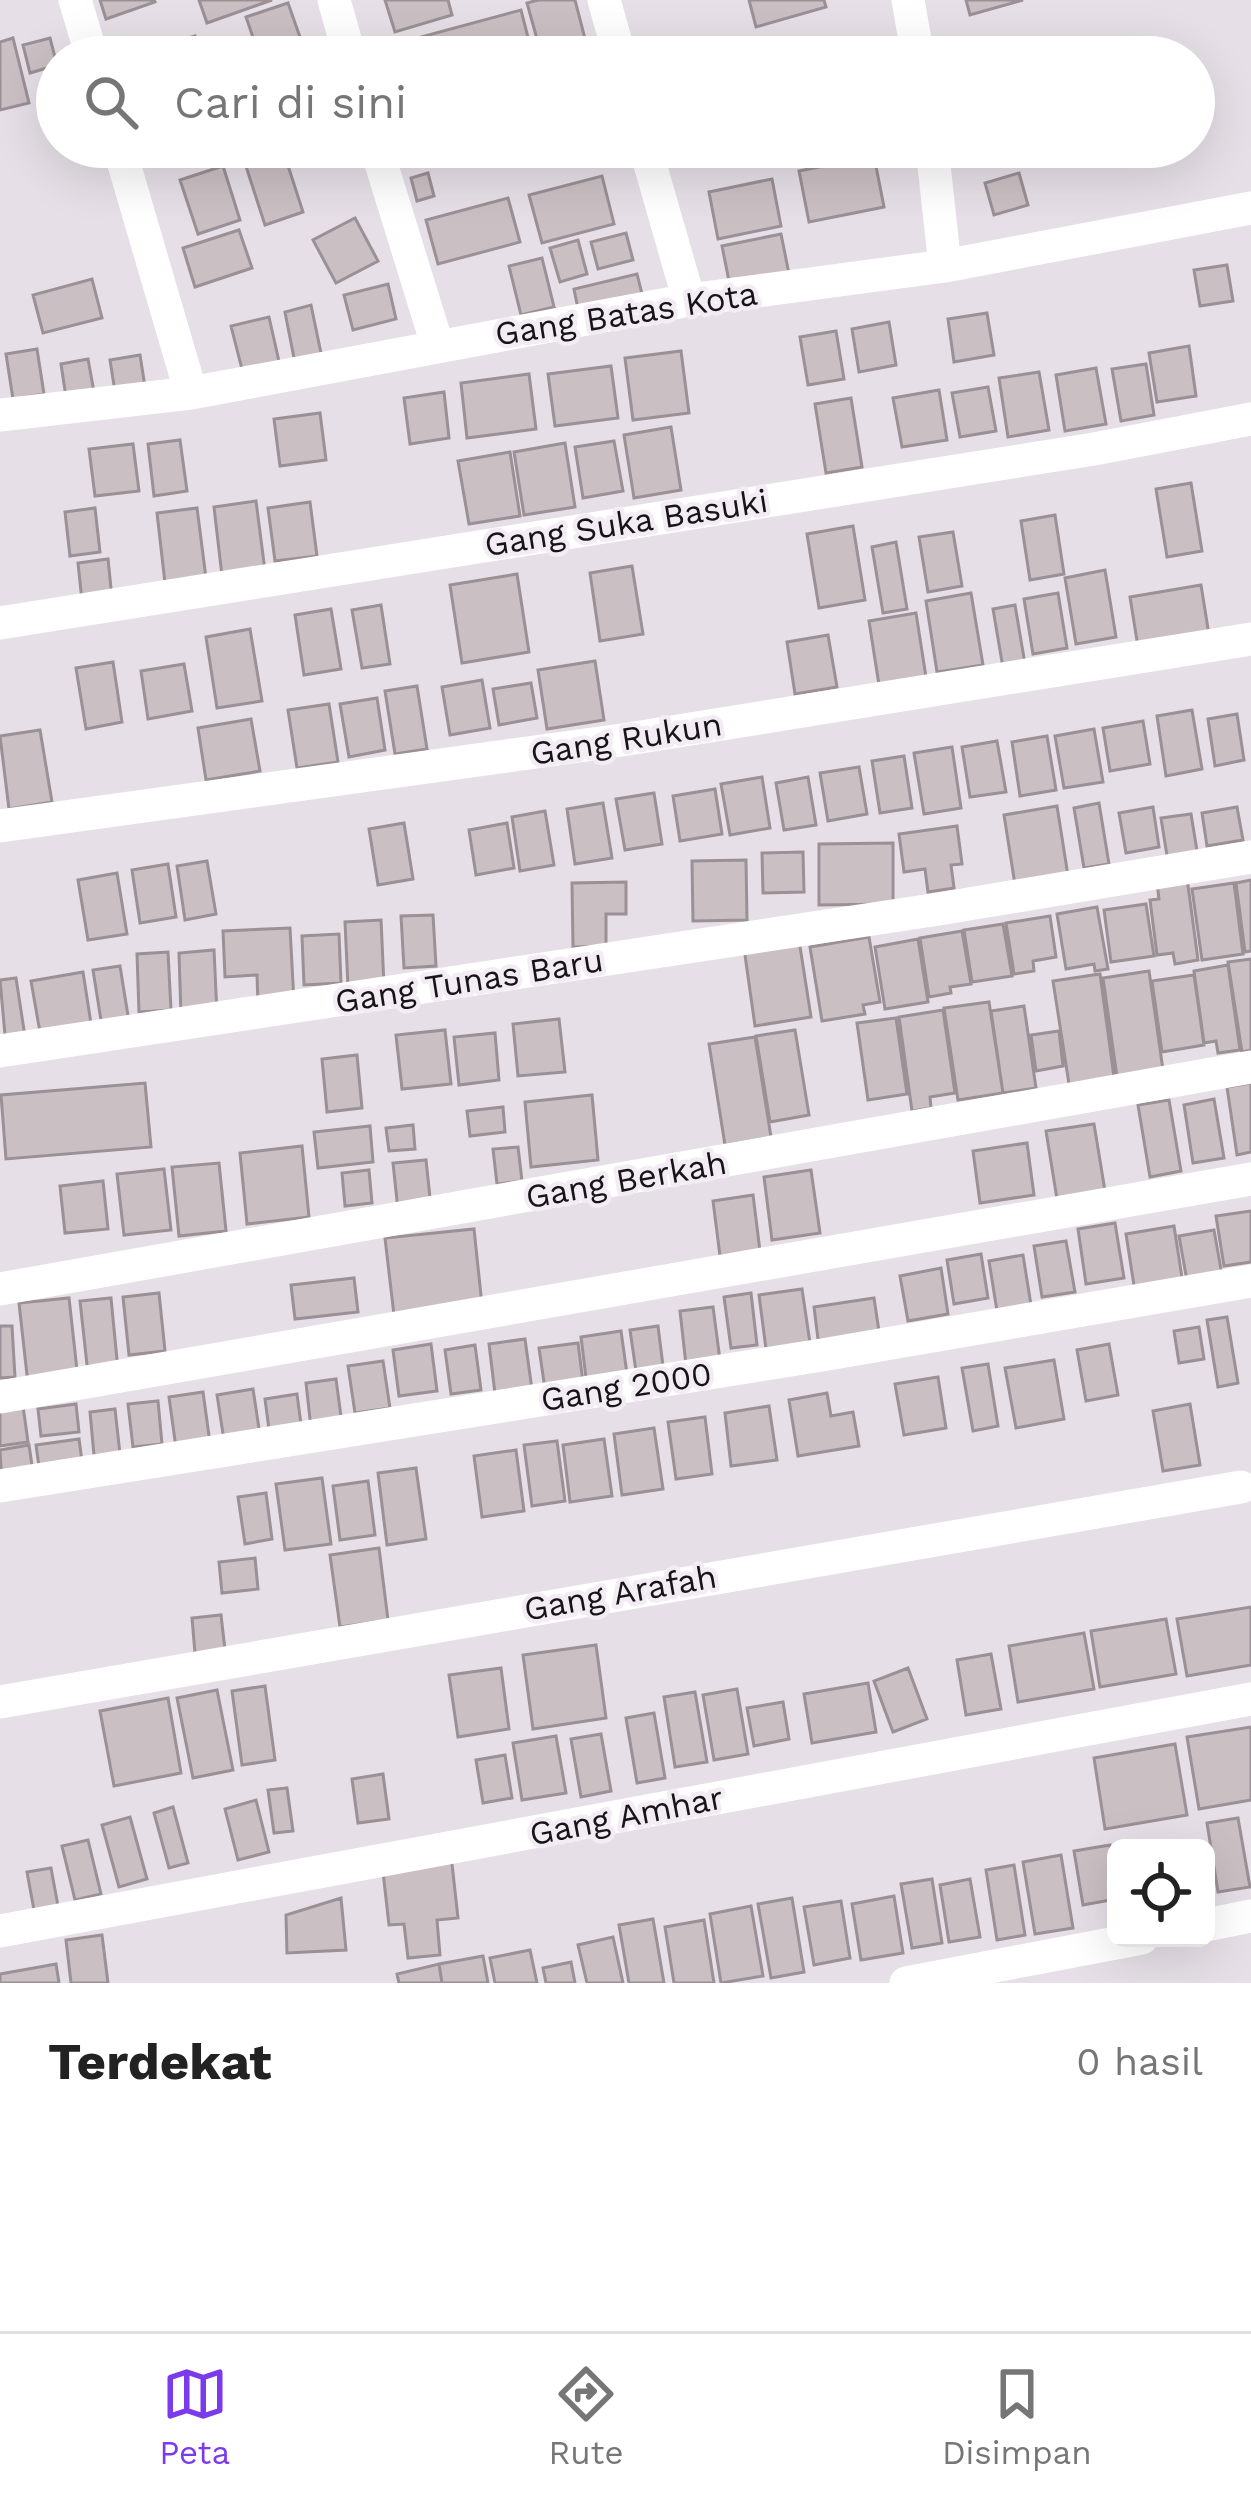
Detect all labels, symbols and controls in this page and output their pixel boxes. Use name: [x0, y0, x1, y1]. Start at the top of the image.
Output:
search box: [36, 36, 1215, 168]
icon: search: [78, 69, 144, 135]
text: Cari di sini: [174, 76, 407, 129]
street label: Gang Batas Kota: [492, 274, 760, 353]
street label: Gang Suka Basuki: [482, 481, 770, 564]
street label: Gang Rukun: [528, 704, 725, 773]
street label: Gang Tunas Baru: [332, 940, 606, 1021]
street label: Gang Berkah: [523, 1143, 730, 1216]
street label: Gang 2000: [538, 1354, 714, 1419]
street label: Gang Arafah: [521, 1556, 719, 1629]
street label: Gang Amhar: [526, 1778, 726, 1853]
map controls: [1107, 1839, 1215, 1947]
button: locate: [1107, 1839, 1215, 1947]
text: Terdekat: [48, 2032, 272, 2091]
text: 0 hasil: [1076, 2039, 1203, 2084]
tab: Peta: [159, 2361, 230, 2472]
tab: Rute: [549, 2361, 623, 2472]
tab: Disimpan: [942, 2361, 1092, 2472]

